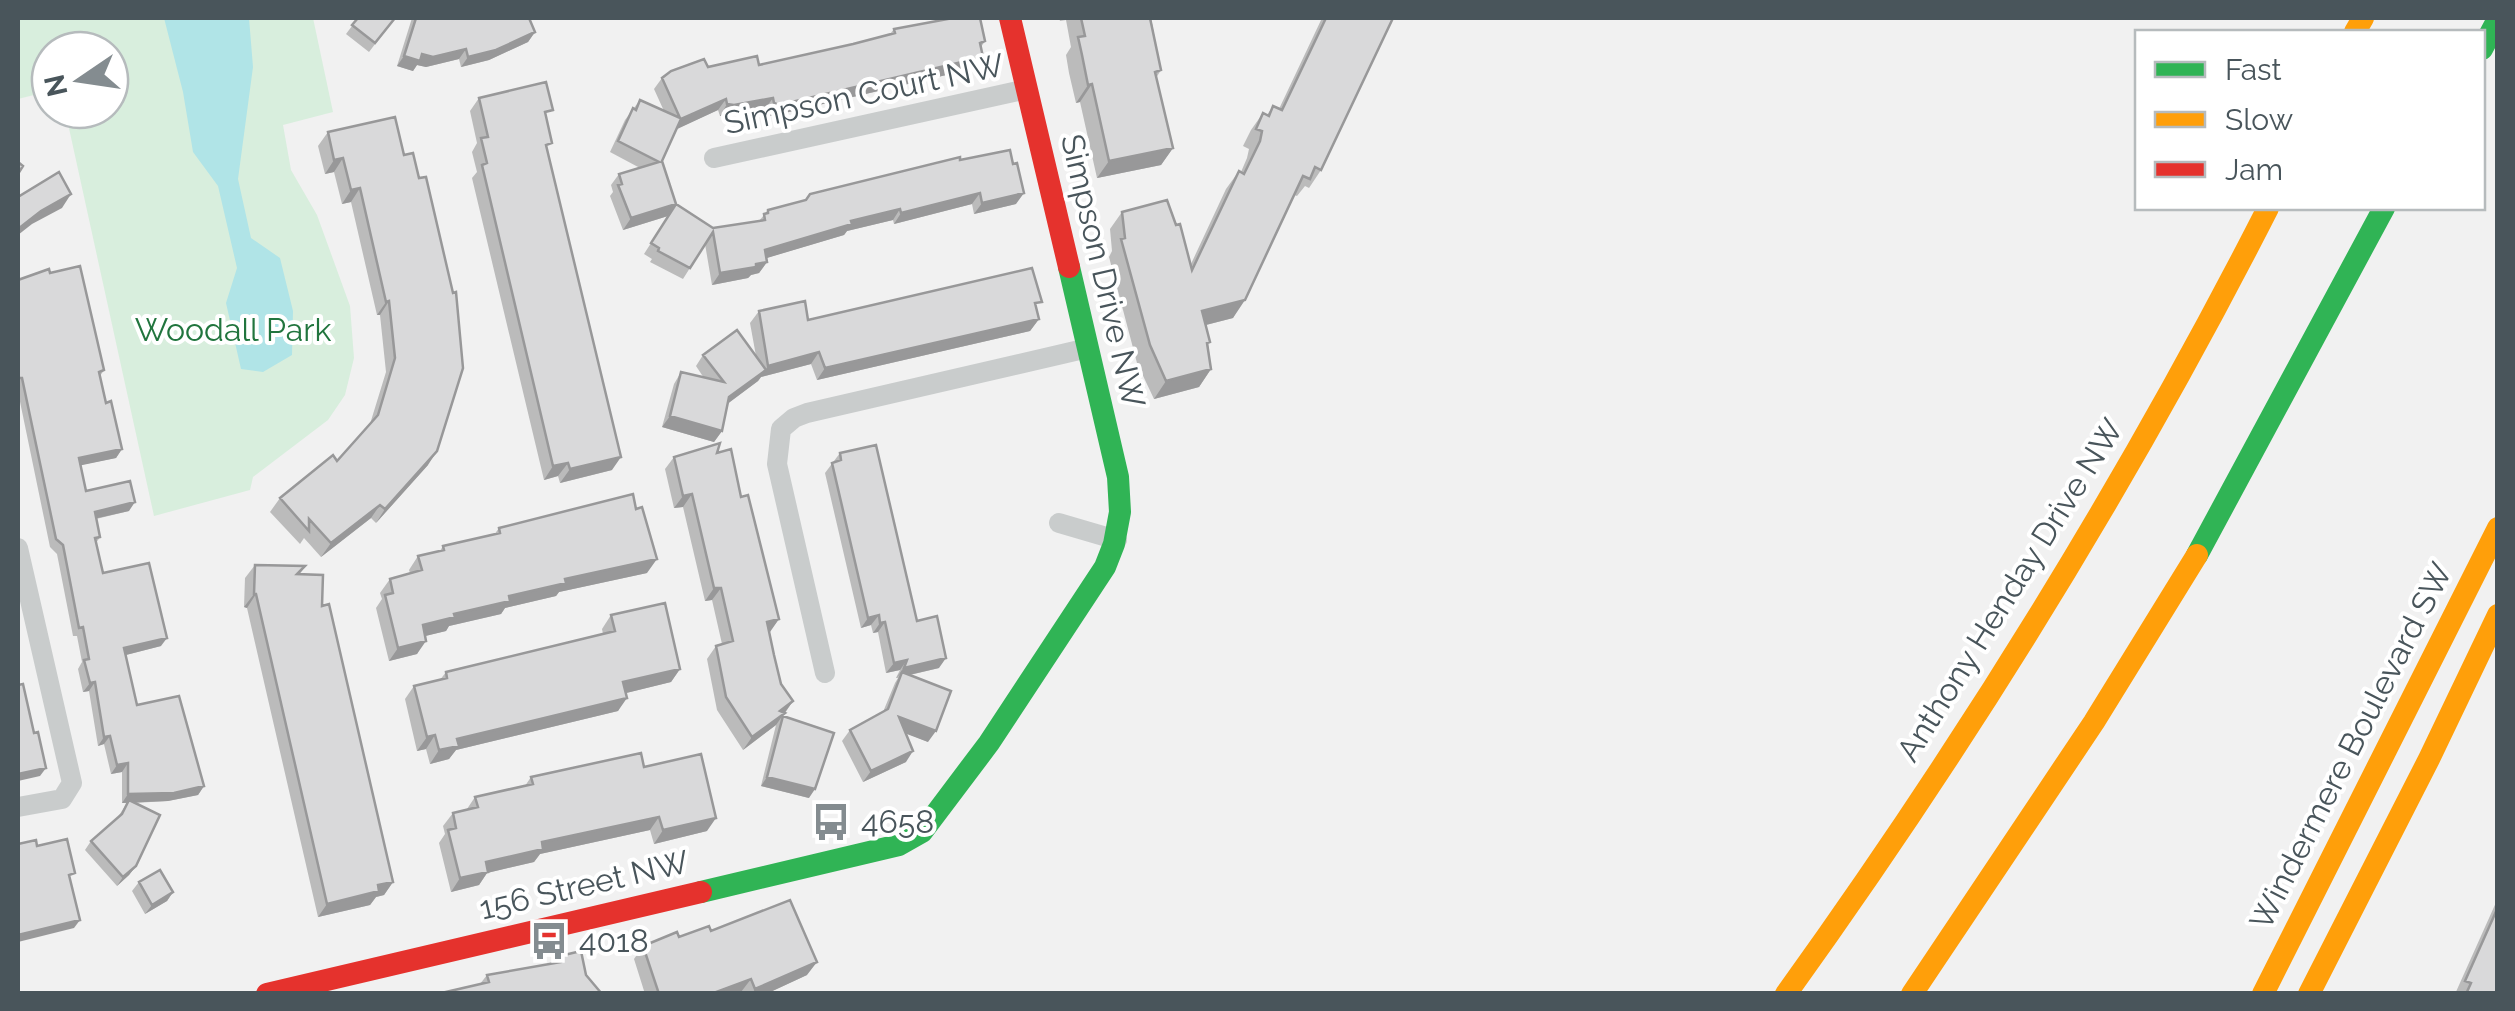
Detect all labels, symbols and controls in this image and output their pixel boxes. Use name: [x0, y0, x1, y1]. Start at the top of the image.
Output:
north arrow: [30, 30, 130, 130]
legend: [2135, 30, 2485, 210]
street label: Simpson Court NW: [721, 46, 1008, 141]
text: Fast: [2225, 52, 2282, 87]
text: N: [38, 71, 75, 100]
text: Slow: [2225, 102, 2293, 137]
street label: Simpson Drive NW: [1054, 131, 1153, 412]
text: Jam: [2225, 152, 2283, 187]
park label: Woodall Park: [135, 311, 331, 348]
street label: Anthony Henday Drive NW: [1889, 411, 2131, 768]
street label: Windermere Boulevard SW: [2242, 556, 2460, 935]
bus stop icon: 4658: [810, 801, 852, 843]
place label: 4658: [861, 803, 934, 840]
street label: 156 Street NW: [476, 842, 693, 927]
bus stop icon: 4018: [528, 920, 570, 962]
place label: 4018: [579, 922, 649, 959]

